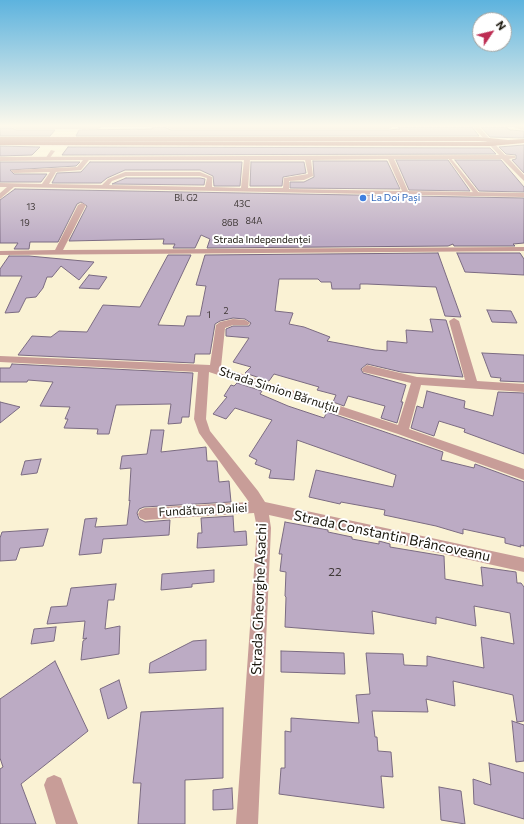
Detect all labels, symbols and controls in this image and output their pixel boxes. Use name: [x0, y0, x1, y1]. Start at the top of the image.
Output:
north arrow: [472, 12, 512, 52]
text: N: [494, 18, 509, 33]
place label: La Doi Pași: [371, 192, 420, 204]
house number: Bl. G2: [174, 193, 198, 203]
marker: La Doi Pași: [358, 193, 368, 203]
house number: 43C: [234, 199, 250, 209]
house number: 13: [27, 202, 35, 212]
house number: 84A: [245, 216, 263, 226]
house number: 19: [20, 218, 30, 228]
house number: 86B: [222, 218, 238, 228]
street label: Strada Independenței: [213, 234, 311, 246]
house number: 2: [224, 306, 228, 316]
house number: 1: [207, 309, 211, 321]
street label: Strada Simion Bărnuțiu: [217, 364, 341, 416]
street label: Fundătura Daliei: [158, 500, 248, 520]
street label: Strada Constantin Brâncoveanu: [292, 507, 492, 565]
street label: Strada Gheorghe Asachi: [248, 523, 270, 675]
house number: 22: [328, 565, 342, 579]

